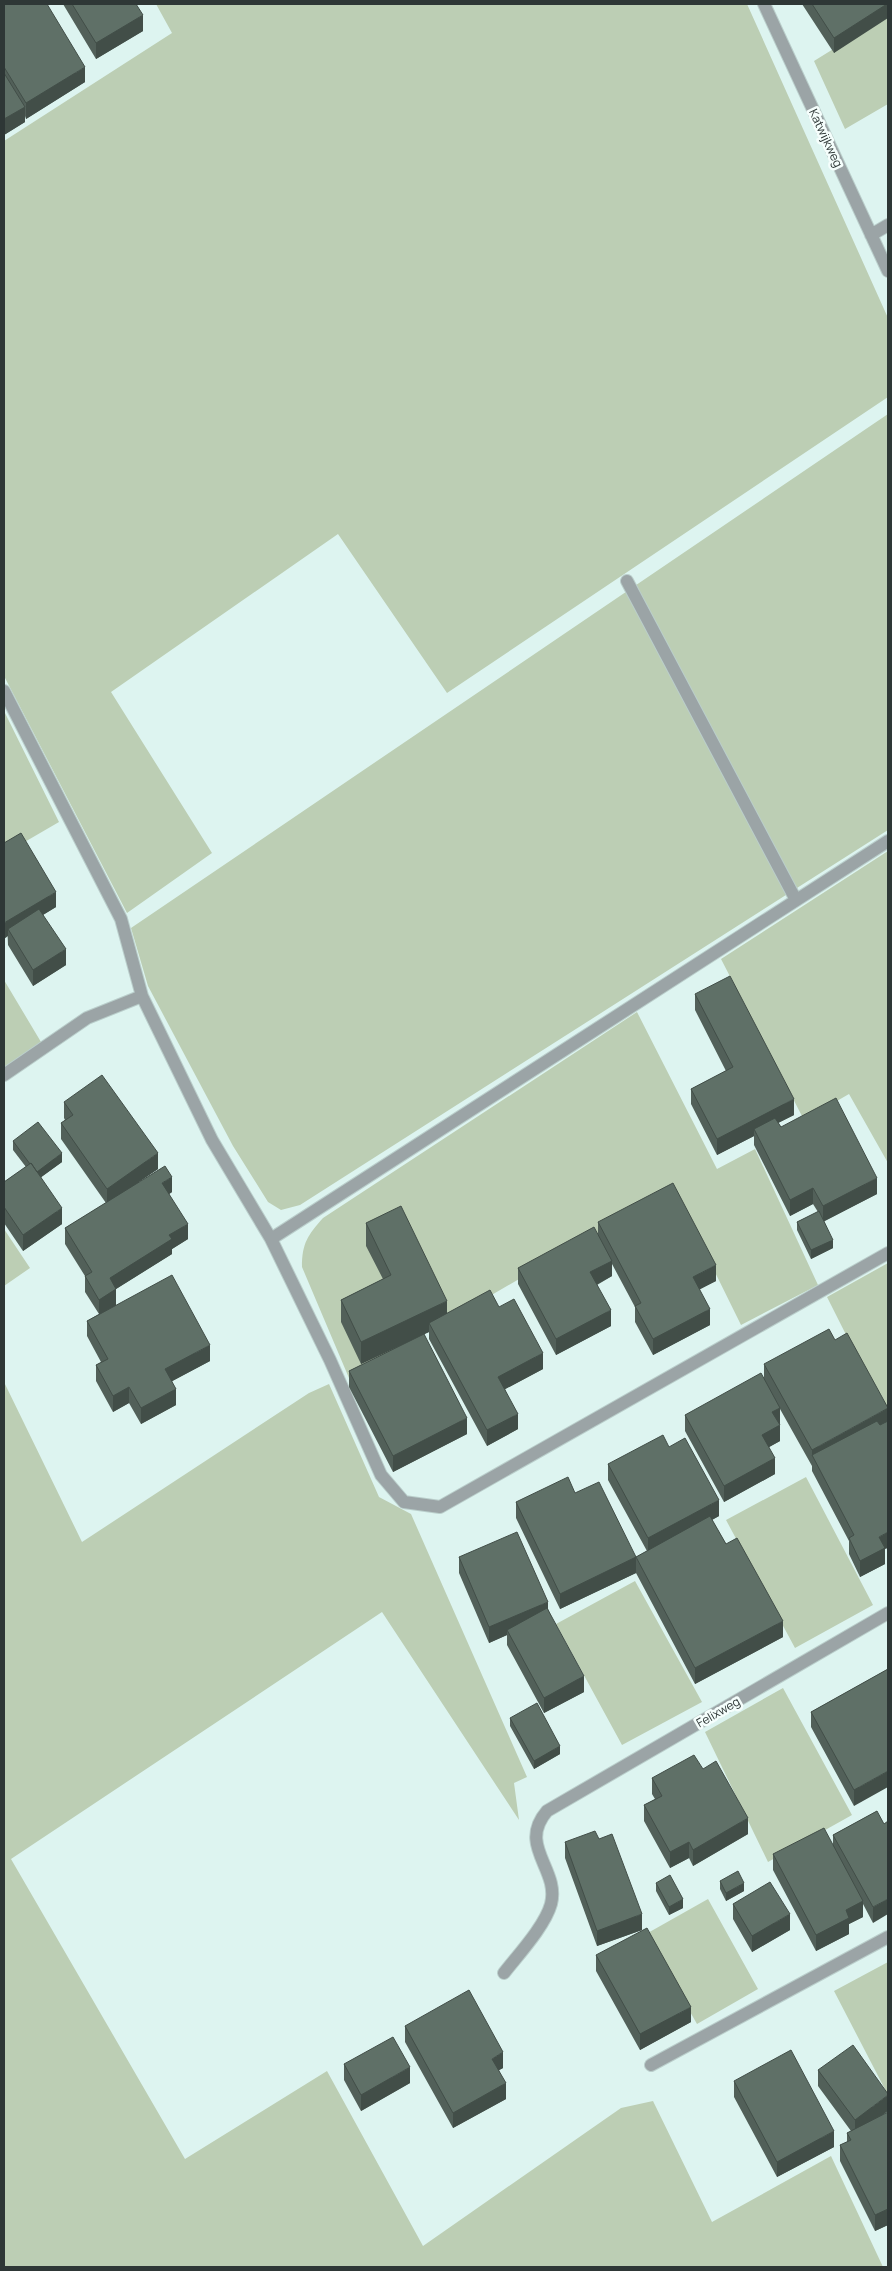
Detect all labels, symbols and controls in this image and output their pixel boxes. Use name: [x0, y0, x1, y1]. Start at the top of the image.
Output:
street label: Katwijkweg: [805, 106, 847, 170]
street label: Felixweg: [693, 1693, 743, 1731]

